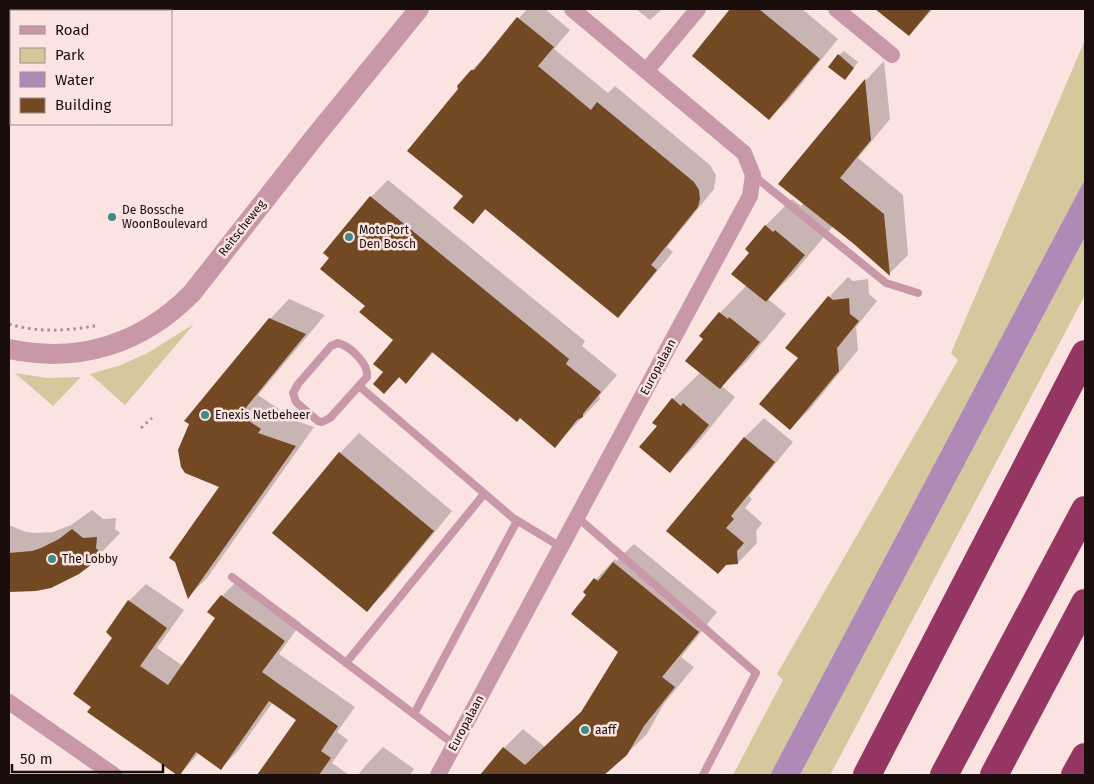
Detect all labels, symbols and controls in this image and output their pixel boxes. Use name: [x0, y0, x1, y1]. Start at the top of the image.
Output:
legend: [10, 10, 172, 125]
text: Road: [55, 21, 90, 39]
text: Park: [55, 46, 85, 64]
text: Water: [55, 71, 94, 89]
text: Building: [55, 96, 111, 114]
street label: Reitscheweg: [216, 196, 269, 259]
place label: De Bossche WoonBoulevard: [122, 203, 208, 231]
marker: De Bossche WoonBoulevard: [106, 211, 118, 223]
place label: MotoPort Den Bosch: [359, 223, 416, 251]
marker: MotoPort Den Bosch: [343, 231, 355, 243]
street label: Europalaan: [637, 337, 679, 397]
place label: Enexis Netbeheer: [215, 408, 311, 422]
marker: Enexis Netbeheer: [199, 409, 211, 421]
place label: The Lobby: [62, 552, 118, 566]
marker: The Lobby: [46, 553, 58, 565]
street label: Europalaan: [445, 693, 487, 753]
place label: aaff: [595, 723, 617, 737]
marker: aaff: [579, 724, 591, 736]
scale bar: [12, 742, 164, 774]
text: 50 m: [20, 750, 53, 768]

